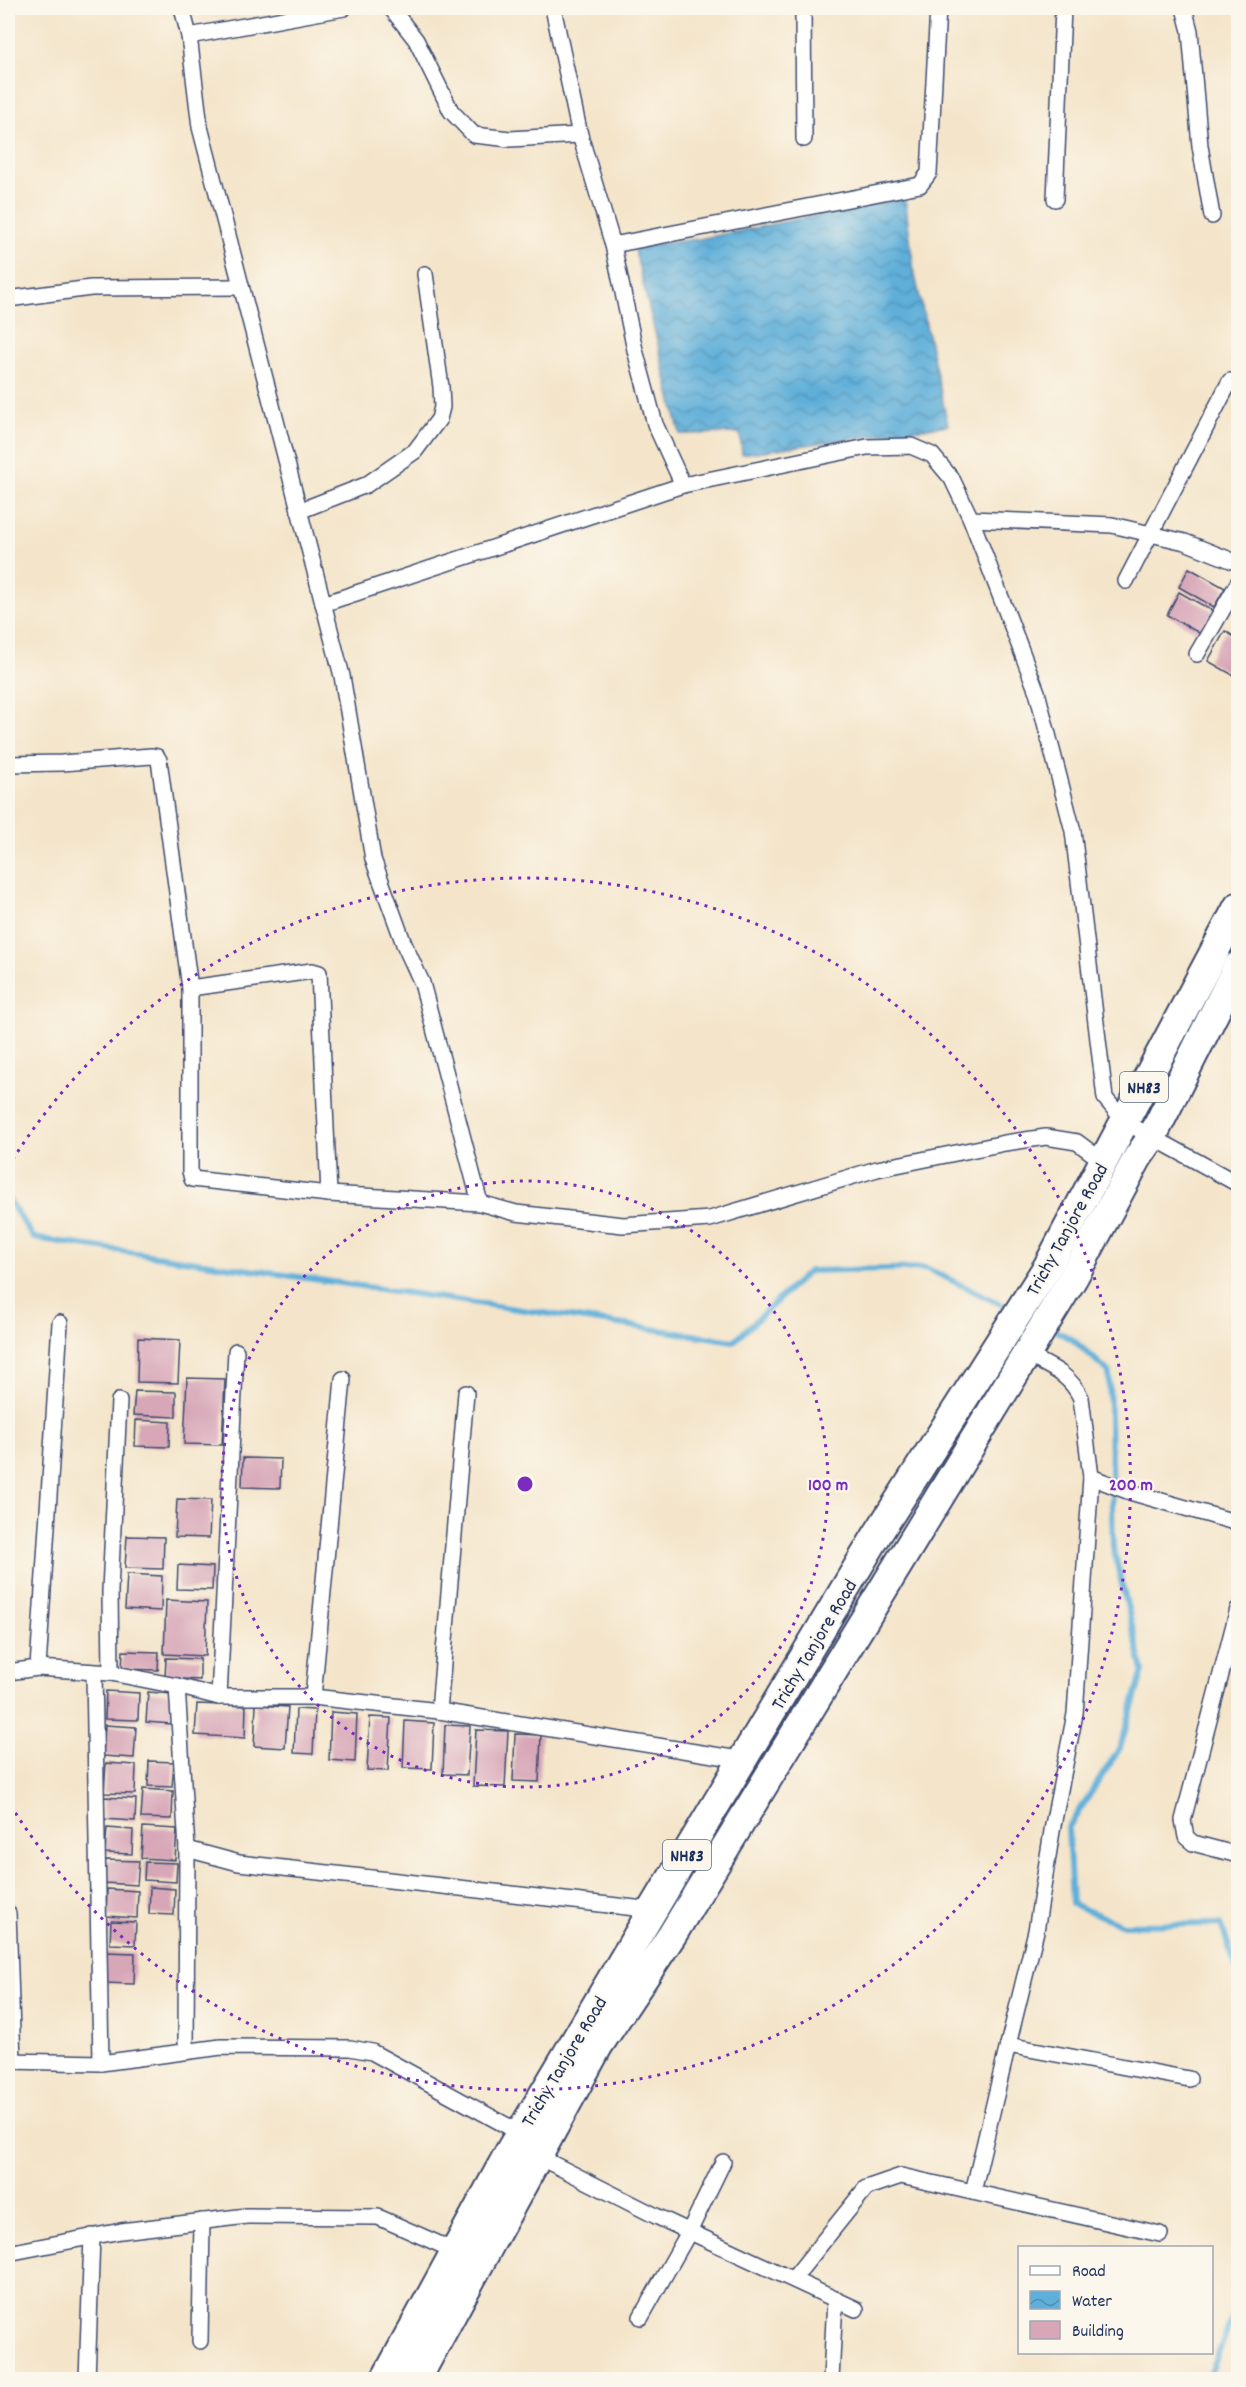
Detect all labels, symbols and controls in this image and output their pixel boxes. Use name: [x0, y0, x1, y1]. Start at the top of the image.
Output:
road number: NH83: [1120, 1072, 1168, 1102]
street label: Trichy Tanjore Road: [1021, 1159, 1117, 1302]
centre of rings: [515, 1474, 535, 1494]
text: 100 m: [808, 1474, 848, 1499]
text: 200 m: [1109, 1474, 1153, 1499]
street label: Trichy Tanjore Road: [765, 1575, 866, 1716]
road number: NH83: [663, 1840, 711, 1870]
street label: Trichy Tanjore Road: [515, 1992, 616, 2133]
legend: [1018, 2246, 1213, 2354]
text: Road: [1072, 2260, 1106, 2285]
text: Water: [1072, 2290, 1112, 2315]
text: Building: [1072, 2320, 1124, 2345]

